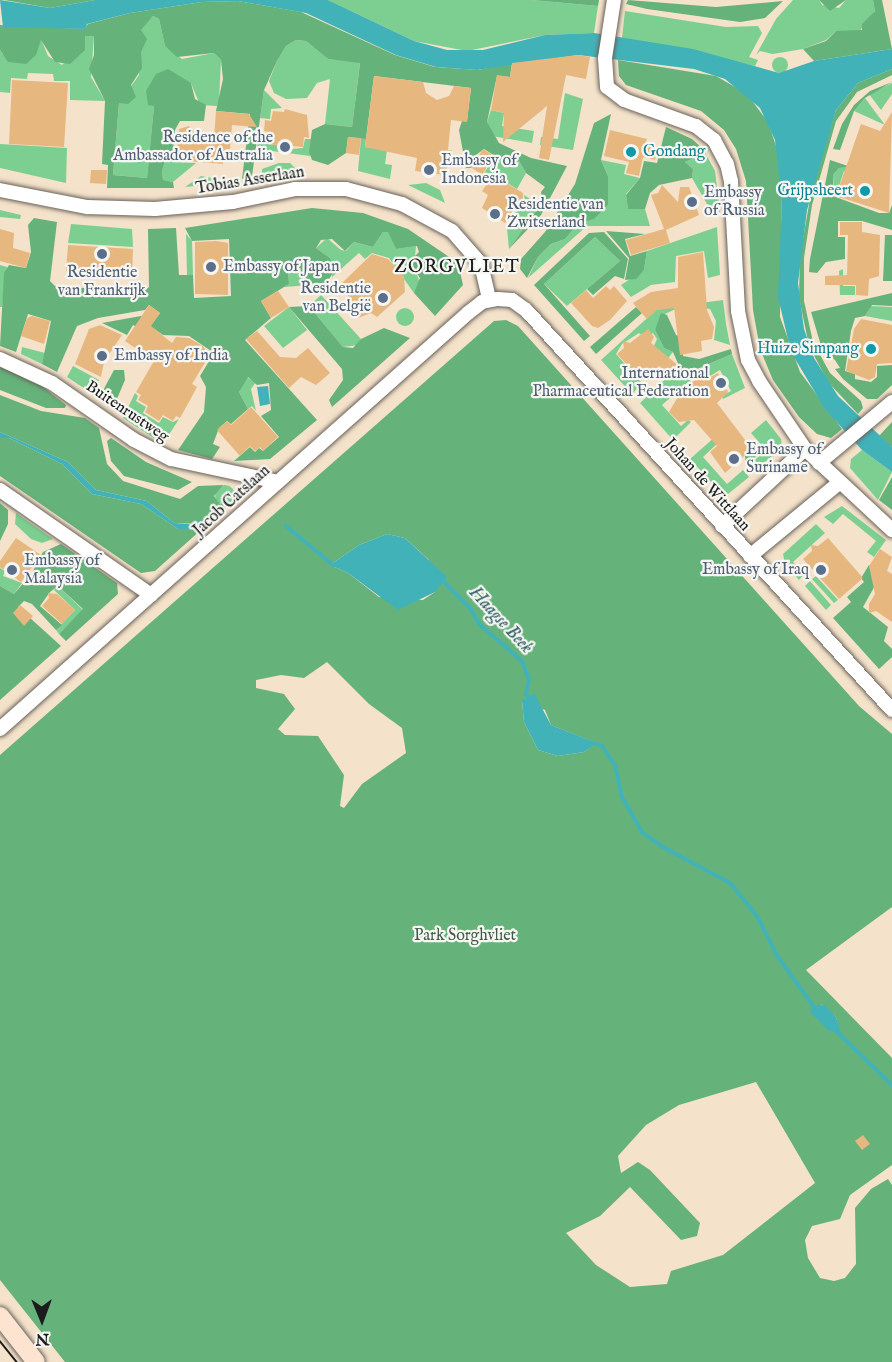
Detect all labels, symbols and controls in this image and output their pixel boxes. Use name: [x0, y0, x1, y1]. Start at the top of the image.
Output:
place label: Residence of the Ambassador of Australia: [113, 128, 273, 166]
marker: Residence of the Ambassador of Australia: [278, 140, 292, 154]
place label: Gondang: [643, 142, 705, 162]
marker: Gondang: [624, 145, 638, 159]
place label: Embassy of Indonesia: [441, 151, 517, 189]
street label: Tobias Asserlaan: [194, 163, 306, 199]
marker: Embassy of Indonesia: [422, 163, 436, 177]
place label: Grijpsheert: [778, 181, 853, 201]
place label: Embassy of Russia: [704, 183, 765, 221]
marker: Grijpsheert: [858, 184, 872, 198]
place label: Residentie van Zwitserland: [507, 195, 604, 233]
marker: Embassy of Russia: [685, 195, 699, 209]
marker: Residentie van Zwitserland: [488, 207, 502, 221]
marker: Residentie van Frankrijk: [95, 247, 109, 261]
place label: Embassy of Japan: [223, 257, 339, 277]
district label: ZORGVLIET: [394, 257, 520, 279]
marker: Embassy of Japan: [204, 260, 218, 274]
place label: Residentie van Frankrijk: [58, 263, 146, 301]
place label: Residentie van België: [300, 279, 371, 317]
marker: Residentie van België: [376, 291, 390, 305]
place label: Huize Simpang: [757, 339, 859, 359]
marker: Huize Simpang: [864, 342, 878, 356]
place label: Embassy of India: [114, 346, 228, 366]
marker: Embassy of India: [95, 349, 109, 363]
place label: International Pharmaceutical Federation: [532, 364, 709, 402]
marker: International Pharmaceutical Federation: [714, 376, 728, 390]
street label: Buitenrustweg: [82, 377, 172, 447]
street label: Johan de Wittlaan: [660, 434, 754, 536]
place label: Embassy of Suriname: [746, 440, 822, 478]
marker: Embassy of Suriname: [727, 452, 741, 466]
street label: Jacob Catslaan: [190, 461, 274, 541]
place label: Embassy of Malaysia: [24, 551, 100, 589]
place label: Embassy of Iraq: [702, 560, 809, 580]
marker: Embassy of Malaysia: [5, 563, 19, 577]
marker: Embassy of Iraq: [814, 563, 828, 577]
water label: Haagse Beek: [464, 583, 536, 659]
park label: Park Sorghvliet: [414, 926, 516, 946]
north arrow: [12, 1290, 72, 1350]
text: N: [35, 1328, 49, 1348]

